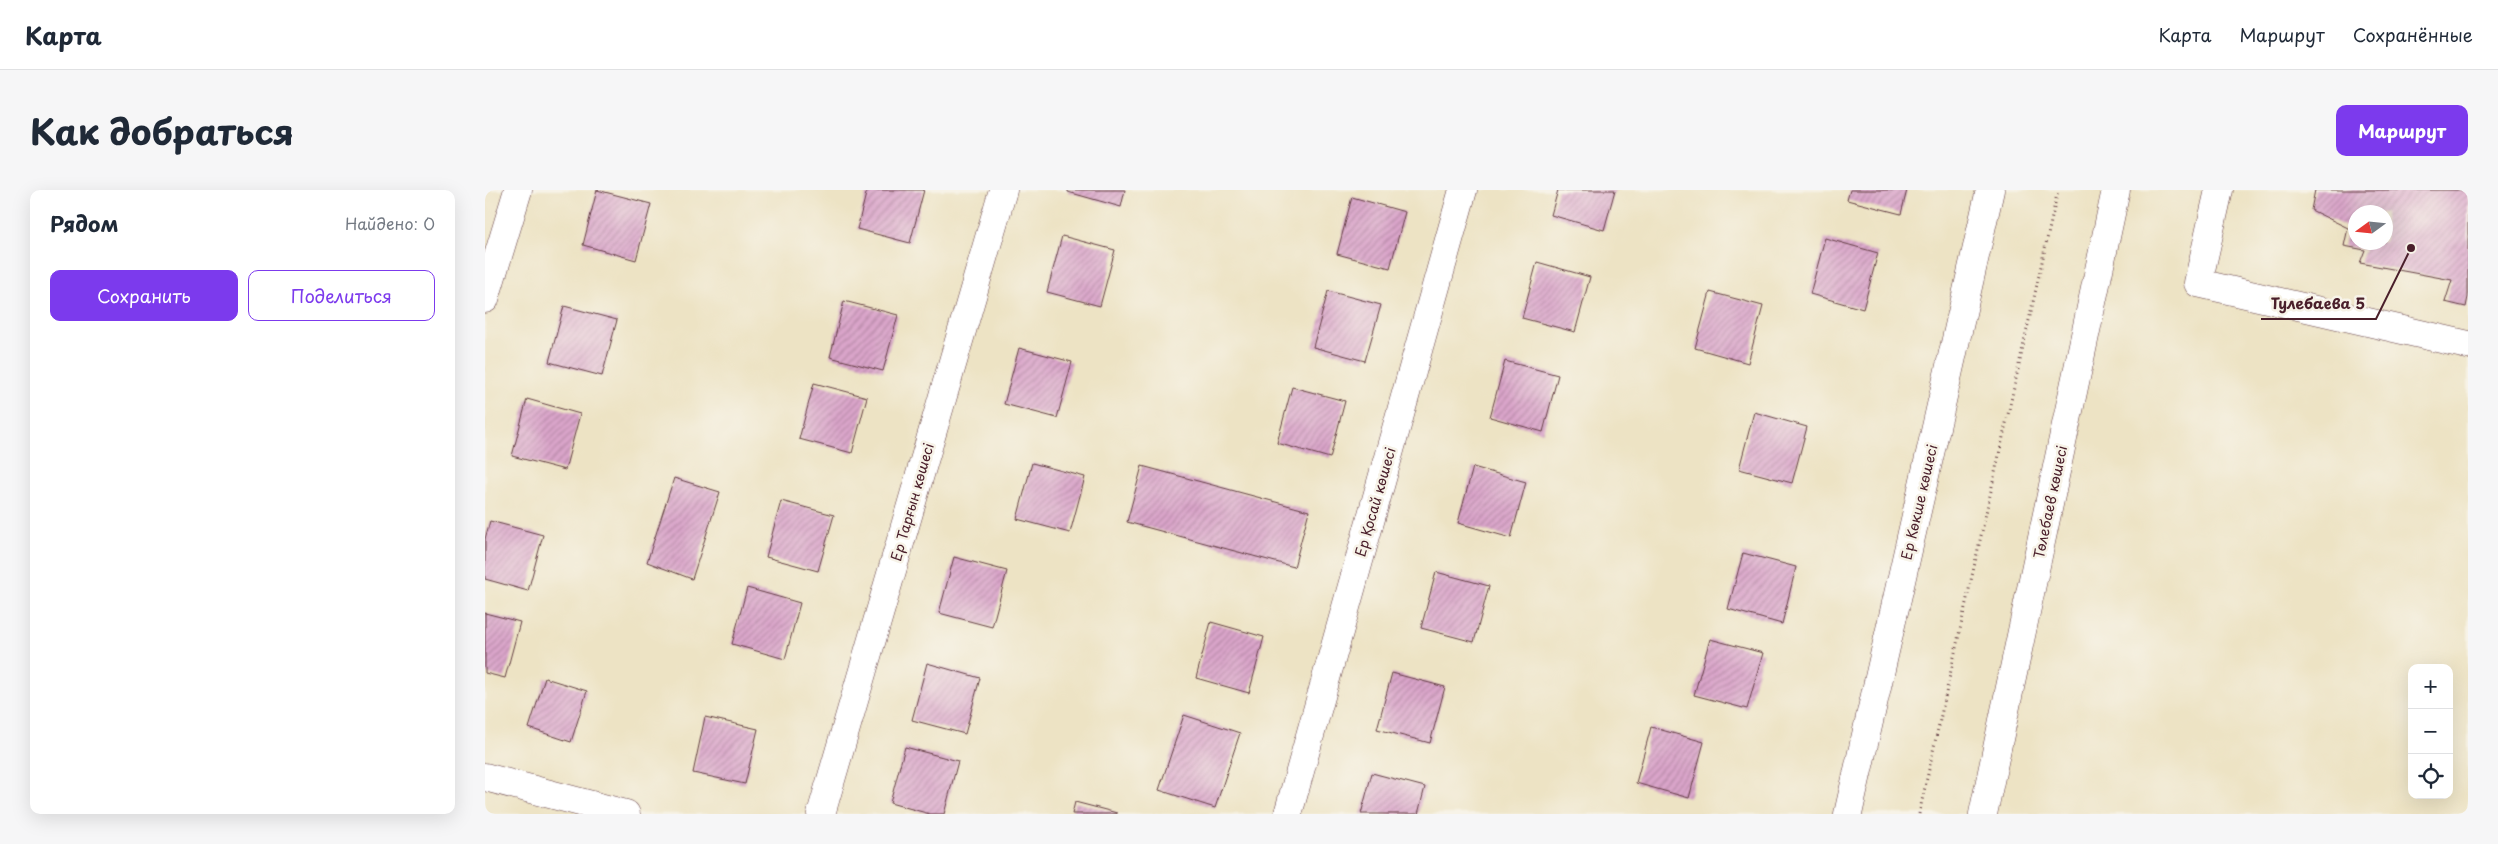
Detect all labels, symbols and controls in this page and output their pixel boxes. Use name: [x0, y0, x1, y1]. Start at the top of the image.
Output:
text: Карта: [25, 17, 102, 53]
text: Карта: [2159, 21, 2211, 48]
text: Маршрут: [2239, 21, 2325, 48]
text: Сохранённые: [2353, 21, 2473, 48]
text: Как добраться: [30, 104, 294, 157]
button: Маршрут: [2336, 105, 2468, 156]
north arrow: [2348, 205, 2393, 250]
text: Рядом: [50, 207, 118, 239]
text: Найдено: 0: [345, 211, 435, 235]
button: Сохранить: [50, 270, 238, 321]
button: Поделиться: [248, 270, 435, 321]
callout: Тулебаева 5: [2261, 289, 2376, 319]
text: Тулебаева 5: [2271, 291, 2365, 314]
street label: Ер Тарғын көшесі: [885, 440, 939, 564]
street label: Ер Көкше көшесі: [1896, 442, 1942, 562]
street label: Төлебаев көшесі: [2028, 443, 2072, 561]
street label: Ер Қосай көшесі: [1349, 445, 1401, 559]
map controls: [2408, 664, 2453, 799]
button: +: [2408, 664, 2453, 709]
button: −: [2408, 709, 2453, 754]
button: locate: [2408, 754, 2453, 799]

